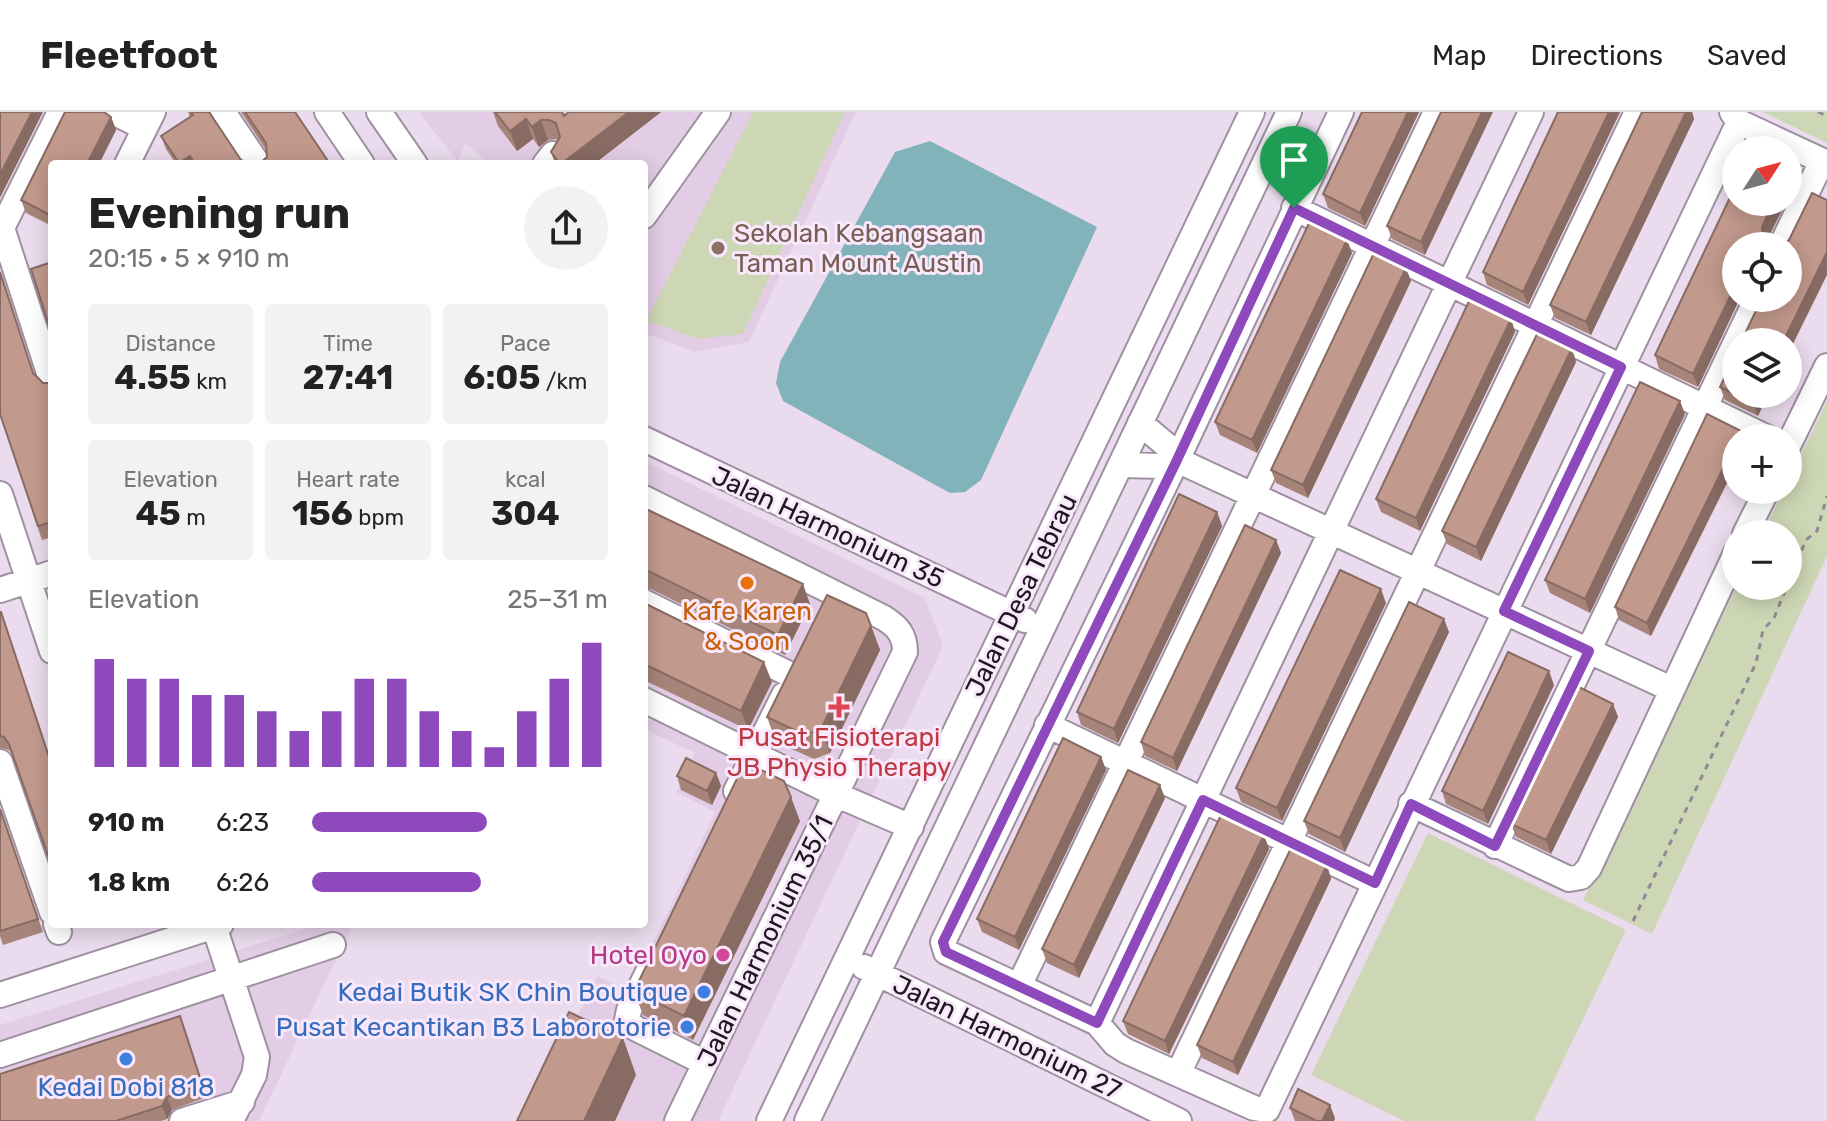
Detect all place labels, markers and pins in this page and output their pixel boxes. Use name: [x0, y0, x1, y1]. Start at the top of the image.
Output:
pin: [1260, 126, 1328, 208]
place label: Sekolah Kebangsaan Taman Mount Austin: [734, 218, 984, 279]
marker: Sekolah Kebangsaan Taman Mount Austin: [709, 239, 727, 257]
marker: Kafe Karen & Soon: [738, 574, 756, 592]
place label: Kafe Karen & Soon: [682, 596, 812, 657]
marker: Pusat Fisioterapi JB Physio Therapy: [828, 696, 850, 718]
place label: Pusat Fisioterapi JB Physio Therapy: [727, 722, 951, 783]
place label: Hotel Oyo: [590, 940, 707, 971]
marker: Hotel Oyo: [714, 946, 732, 964]
place label: Kedai Butik SK Chin Boutique: [337, 977, 688, 1008]
marker: Kedai Butik SK Chin Boutique: [695, 983, 713, 1001]
place label: Pusat Kecantikan B3 Laborotorie: [276, 1012, 671, 1043]
marker: Pusat Kecantikan B3 Laborotorie: [678, 1018, 696, 1036]
marker: Kedai Dobi 818: [117, 1050, 135, 1068]
place label: Kedai Dobi 818: [37, 1072, 215, 1103]

